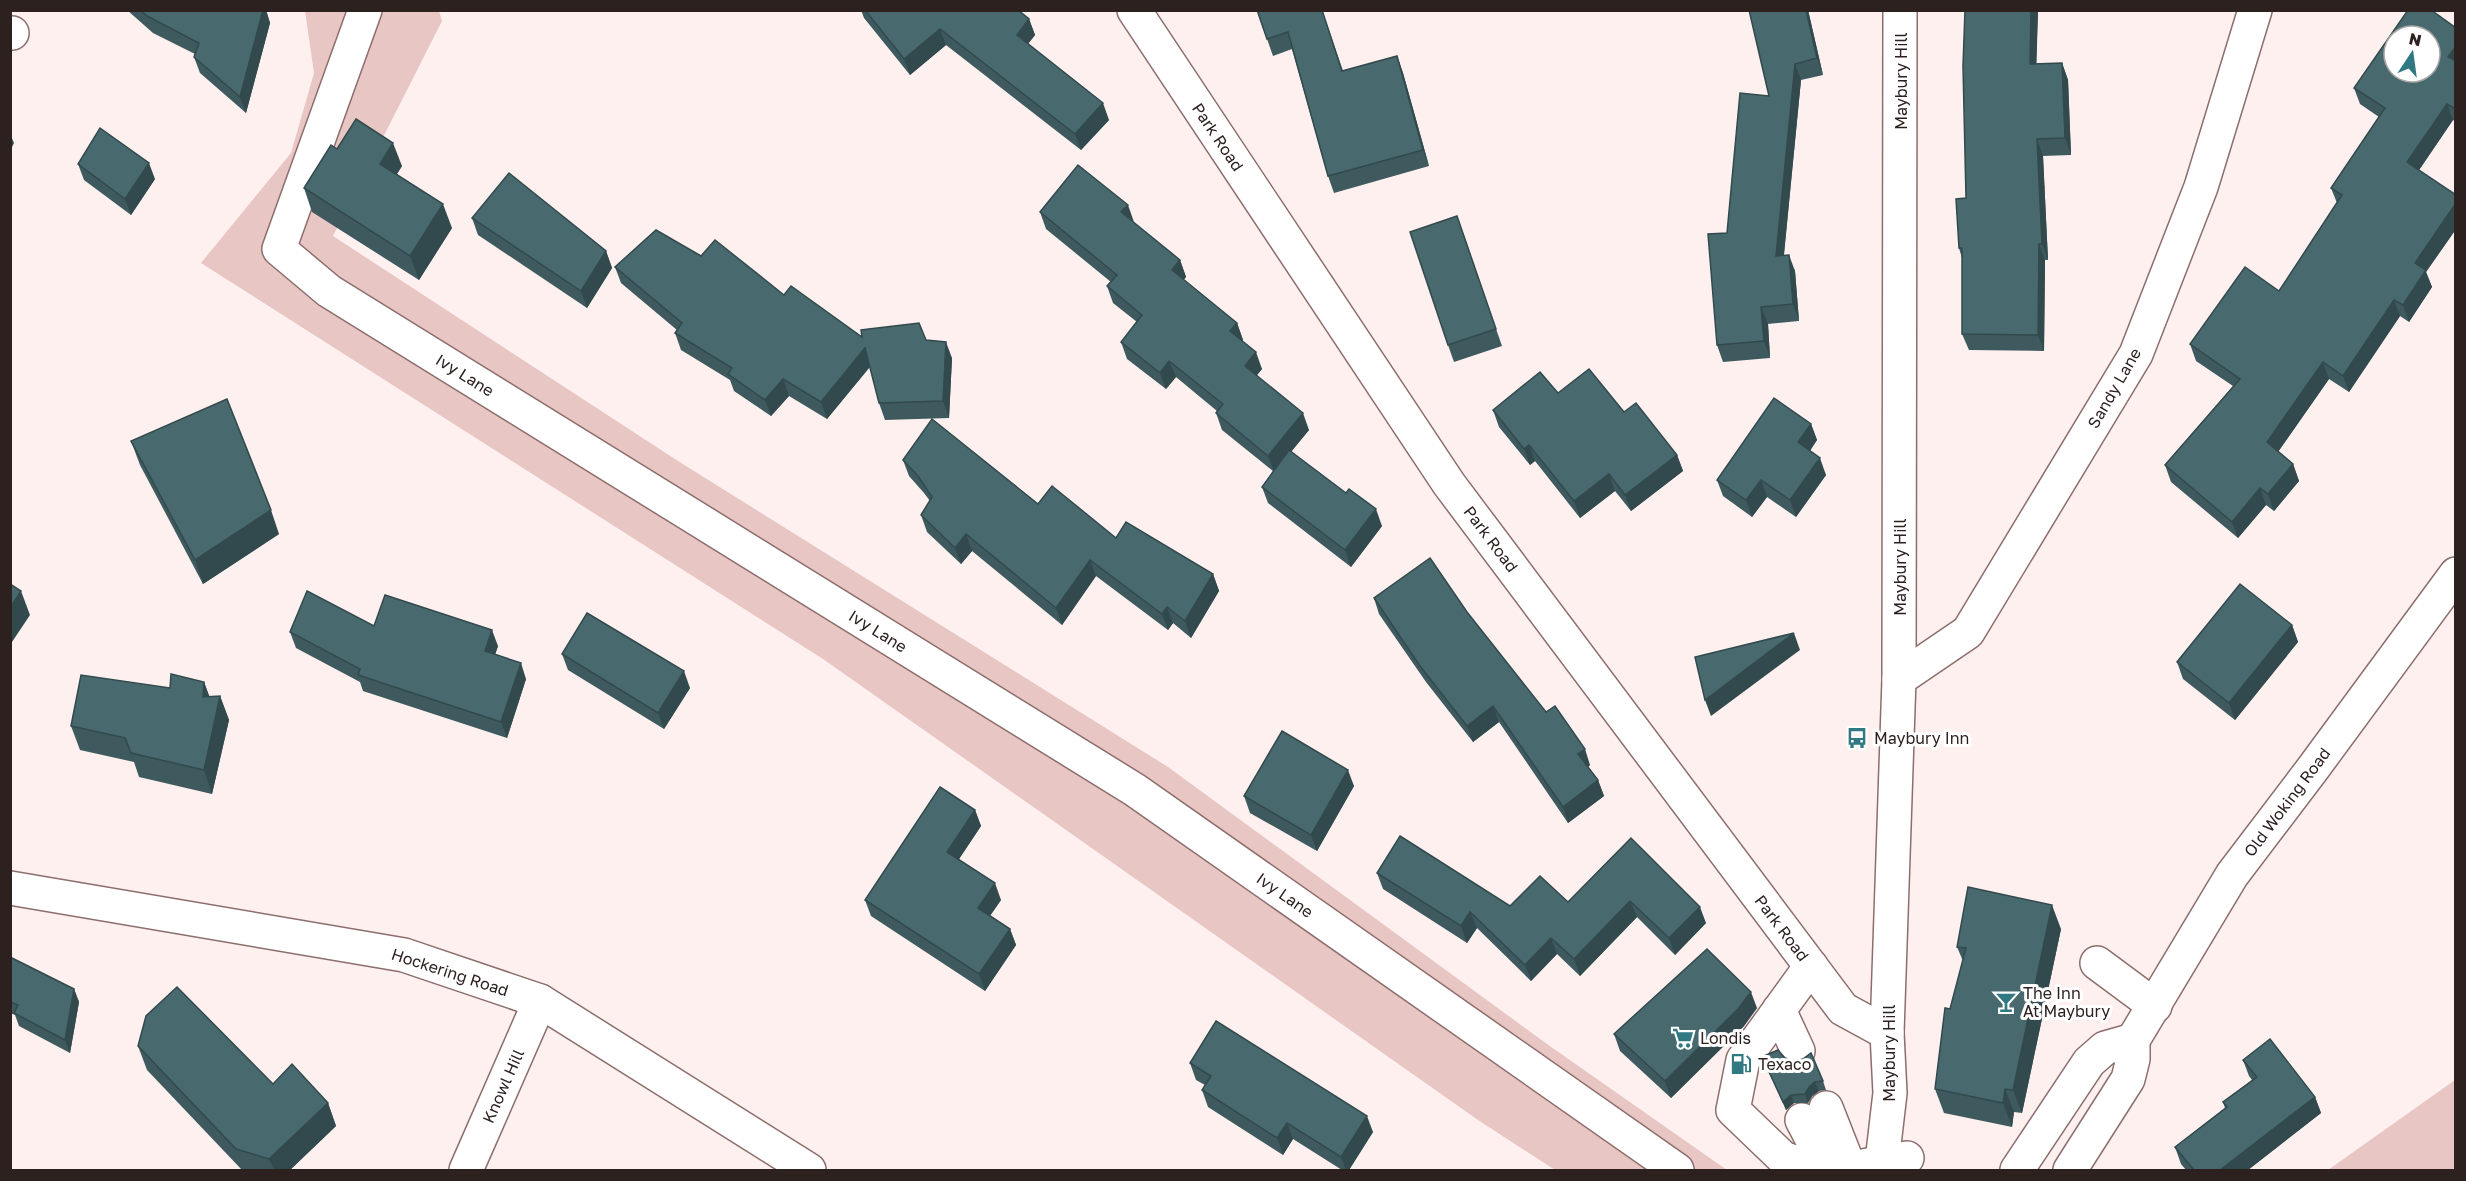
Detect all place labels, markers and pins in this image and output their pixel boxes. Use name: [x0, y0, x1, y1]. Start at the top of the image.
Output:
bus stop icon: Maybury Inn: [1845, 726, 1869, 750]
place label: Maybury Inn: [1874, 728, 1969, 748]
place label: The Inn At Maybury: [2023, 983, 2110, 1021]
bar icon: The Inn At Maybury: [1994, 990, 2018, 1014]
supermarket icon: Londis: [1671, 1026, 1695, 1050]
place label: Londis: [1700, 1028, 1751, 1048]
fuel station icon: Texaco: [1729, 1052, 1753, 1076]
place label: Texaco: [1758, 1054, 1811, 1074]

